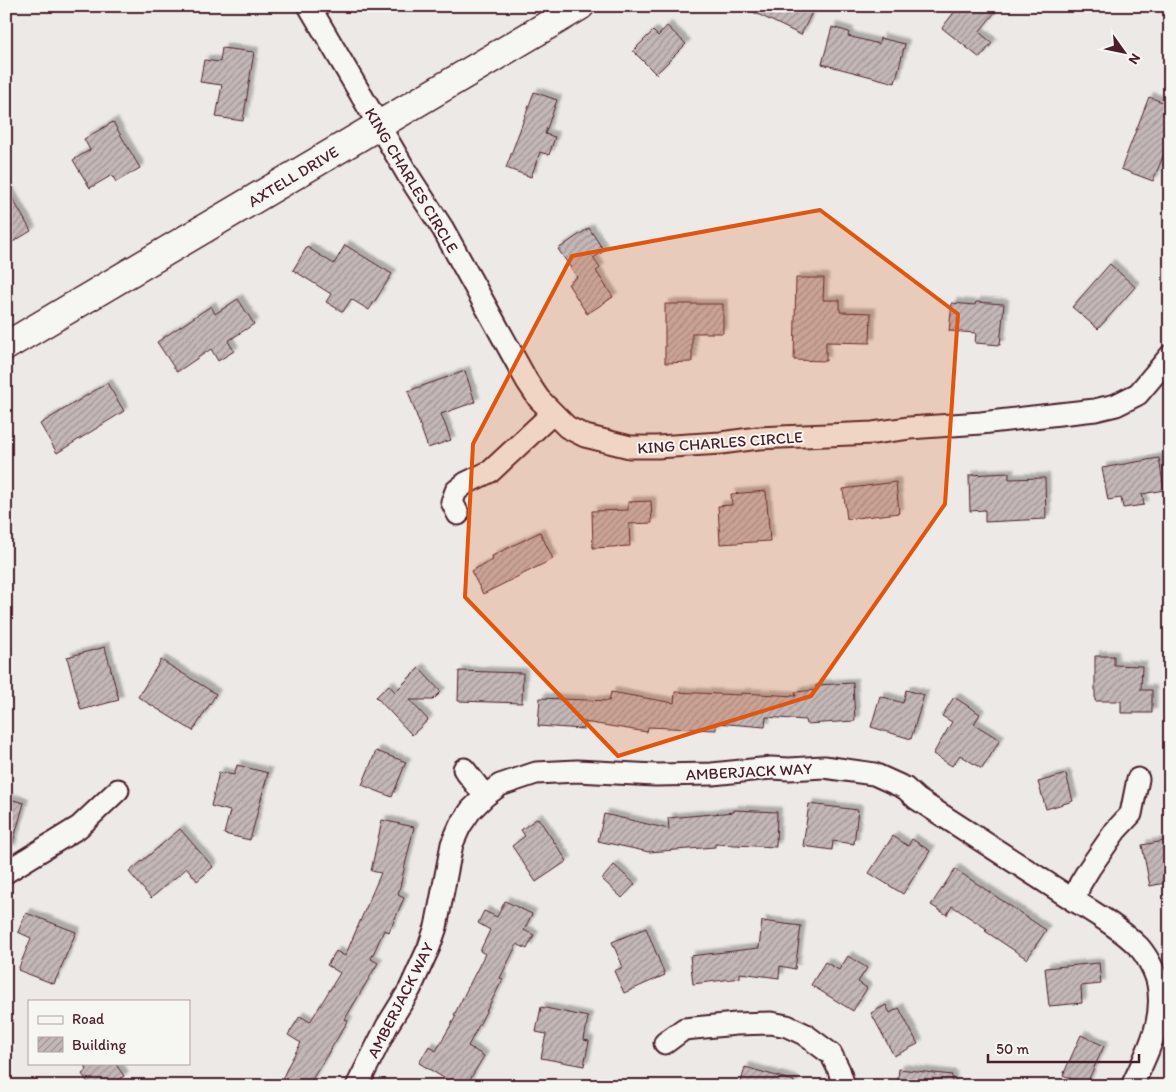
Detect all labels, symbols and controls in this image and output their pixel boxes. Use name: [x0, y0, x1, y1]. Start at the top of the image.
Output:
north arrow: [1098, 28, 1148, 78]
text: N: [1125, 50, 1144, 67]
street label: KING CHARLES CIRCLE: [361, 104, 462, 256]
street label: AXTELL DRIVE: [245, 142, 342, 211]
street label: KING CHARLES CIRCLE: [637, 427, 803, 458]
street label: AMBERJACK WAY: [685, 759, 813, 784]
street label: AMBERJACK WAY: [363, 939, 438, 1061]
legend: [28, 1000, 190, 1064]
text: Road: [72, 1010, 105, 1028]
scale bar: [988, 1032, 1140, 1064]
text: Building: [72, 1036, 126, 1054]
text: 50 m: [996, 1040, 1029, 1058]

